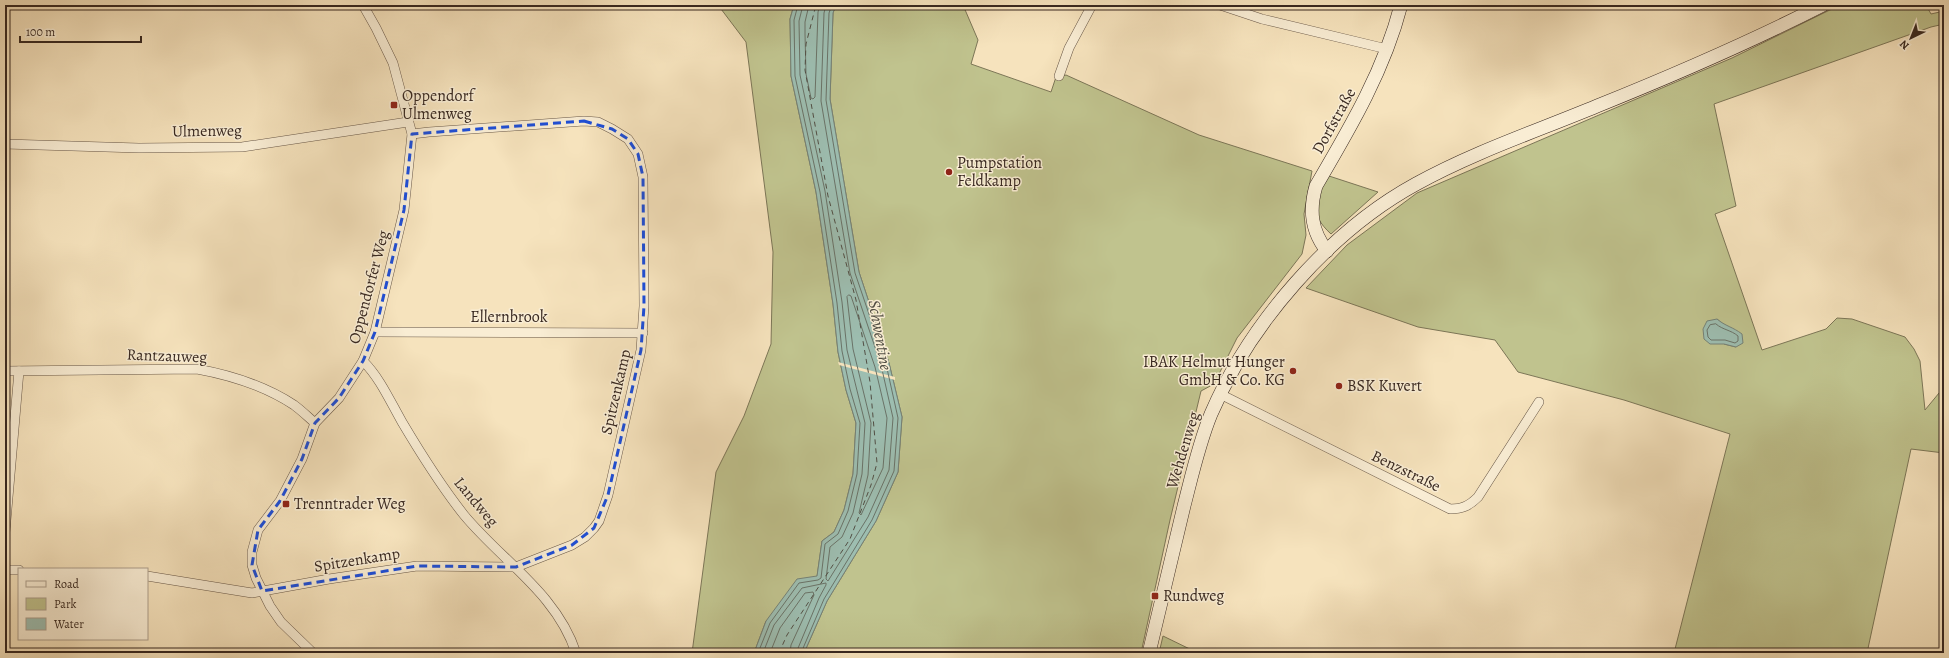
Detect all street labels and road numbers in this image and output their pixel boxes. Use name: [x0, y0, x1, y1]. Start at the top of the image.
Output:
street label: Dorfstraße: [1307, 84, 1361, 158]
street label: Ulmenweg: [172, 119, 242, 143]
street label: Oppendorfer Weg: [343, 228, 395, 346]
street label: Ellernbrook: [470, 306, 548, 328]
street label: Rantzauweg: [126, 344, 208, 368]
street label: Spitzenkamp: [596, 347, 636, 437]
street label: Wehdenweg: [1161, 409, 1205, 492]
street label: Benzstraße: [1368, 445, 1444, 497]
street label: Landweg: [449, 472, 503, 532]
street label: Spitzenkamp: [312, 542, 402, 578]

